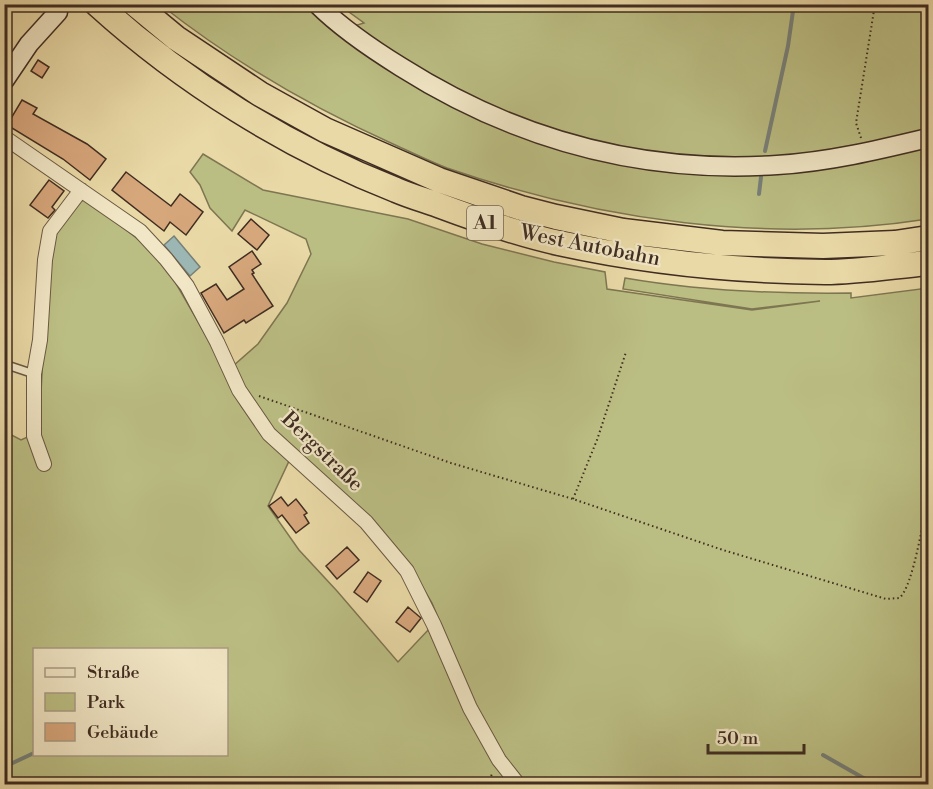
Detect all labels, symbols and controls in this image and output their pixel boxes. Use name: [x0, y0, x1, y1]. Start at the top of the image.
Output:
road number: A1: [467, 206, 503, 240]
street label: West Autobahn: [517, 219, 663, 272]
street label: Bergstraße: [275, 406, 368, 497]
legend: [33, 648, 228, 756]
text: Straße: [87, 661, 140, 684]
text: Park: [87, 691, 126, 714]
scale bar: [708, 717, 804, 755]
text: Gebäude: [87, 721, 158, 744]
text: 50 m: [717, 727, 759, 750]

